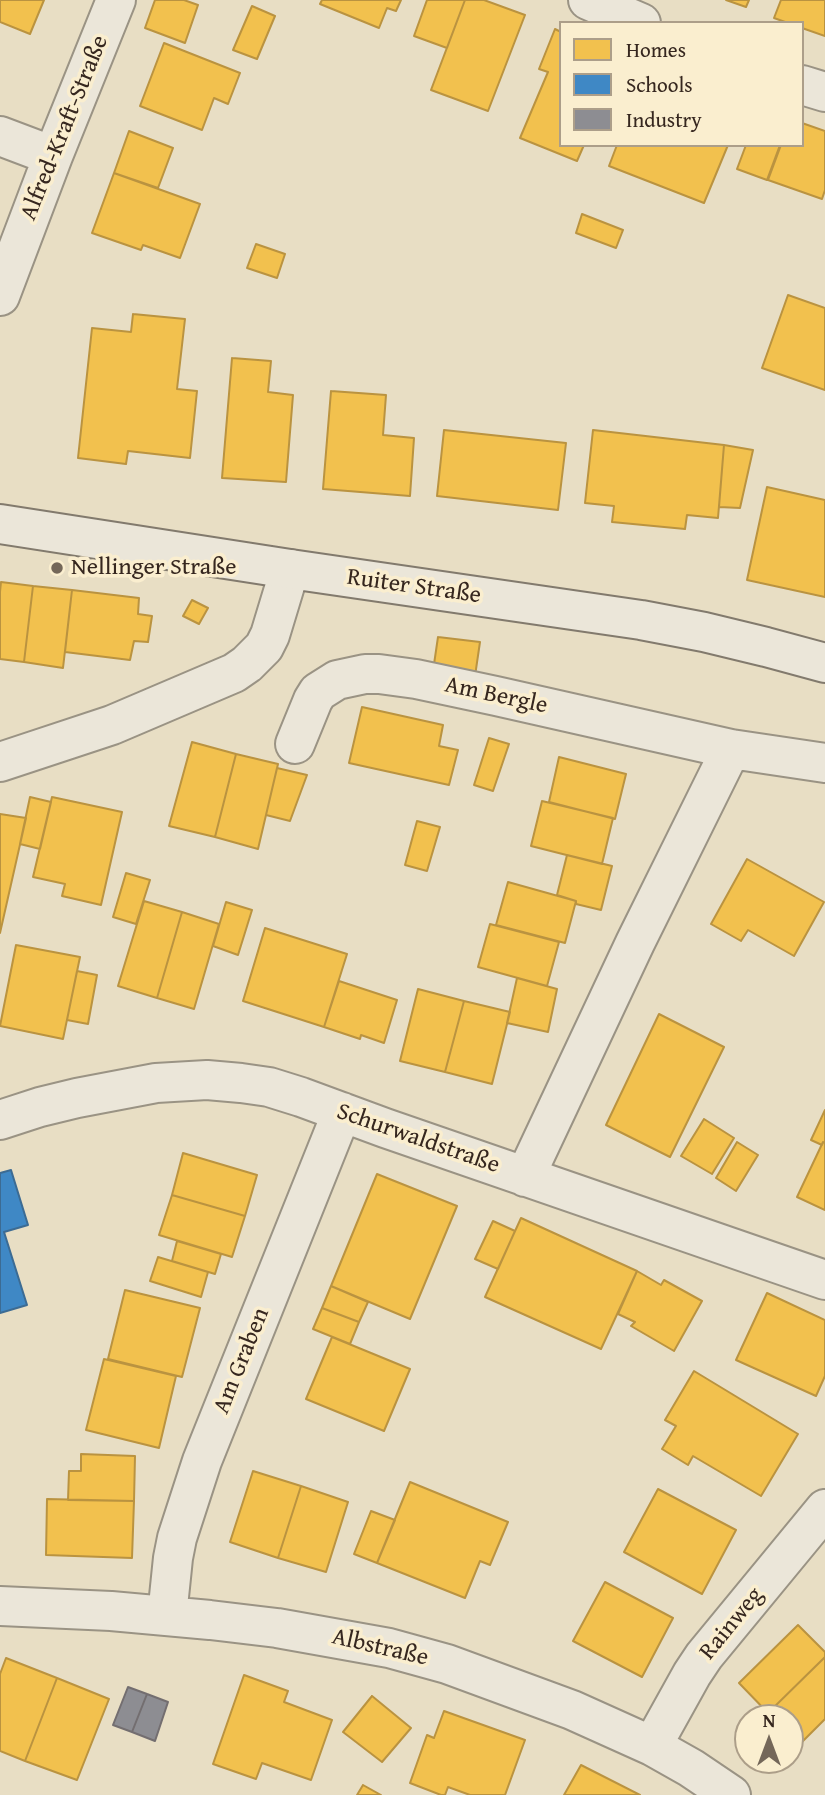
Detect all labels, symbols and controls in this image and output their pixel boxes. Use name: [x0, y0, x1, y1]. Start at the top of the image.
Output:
legend: [559, 21, 804, 147]
street label: Alfred-Kraft-Straße: [15, 31, 115, 225]
text: Homes: [626, 34, 686, 65]
text: Schools: [626, 69, 693, 100]
text: Industry: [626, 104, 702, 135]
place label: Nellinger Straße: [71, 554, 237, 582]
marker: Nellinger Straße: [49, 560, 65, 576]
street label: Ruiter Straße: [345, 563, 483, 611]
street label: Am Bergle: [442, 671, 550, 721]
street label: Schurwaldstraße: [333, 1098, 503, 1180]
street label: Am Graben: [208, 1304, 276, 1418]
street label: Rainweg: [694, 1582, 770, 1666]
street label: Albstraße: [329, 1623, 431, 1673]
north arrow: [734, 1704, 804, 1774]
text: N: [763, 1706, 775, 1734]

